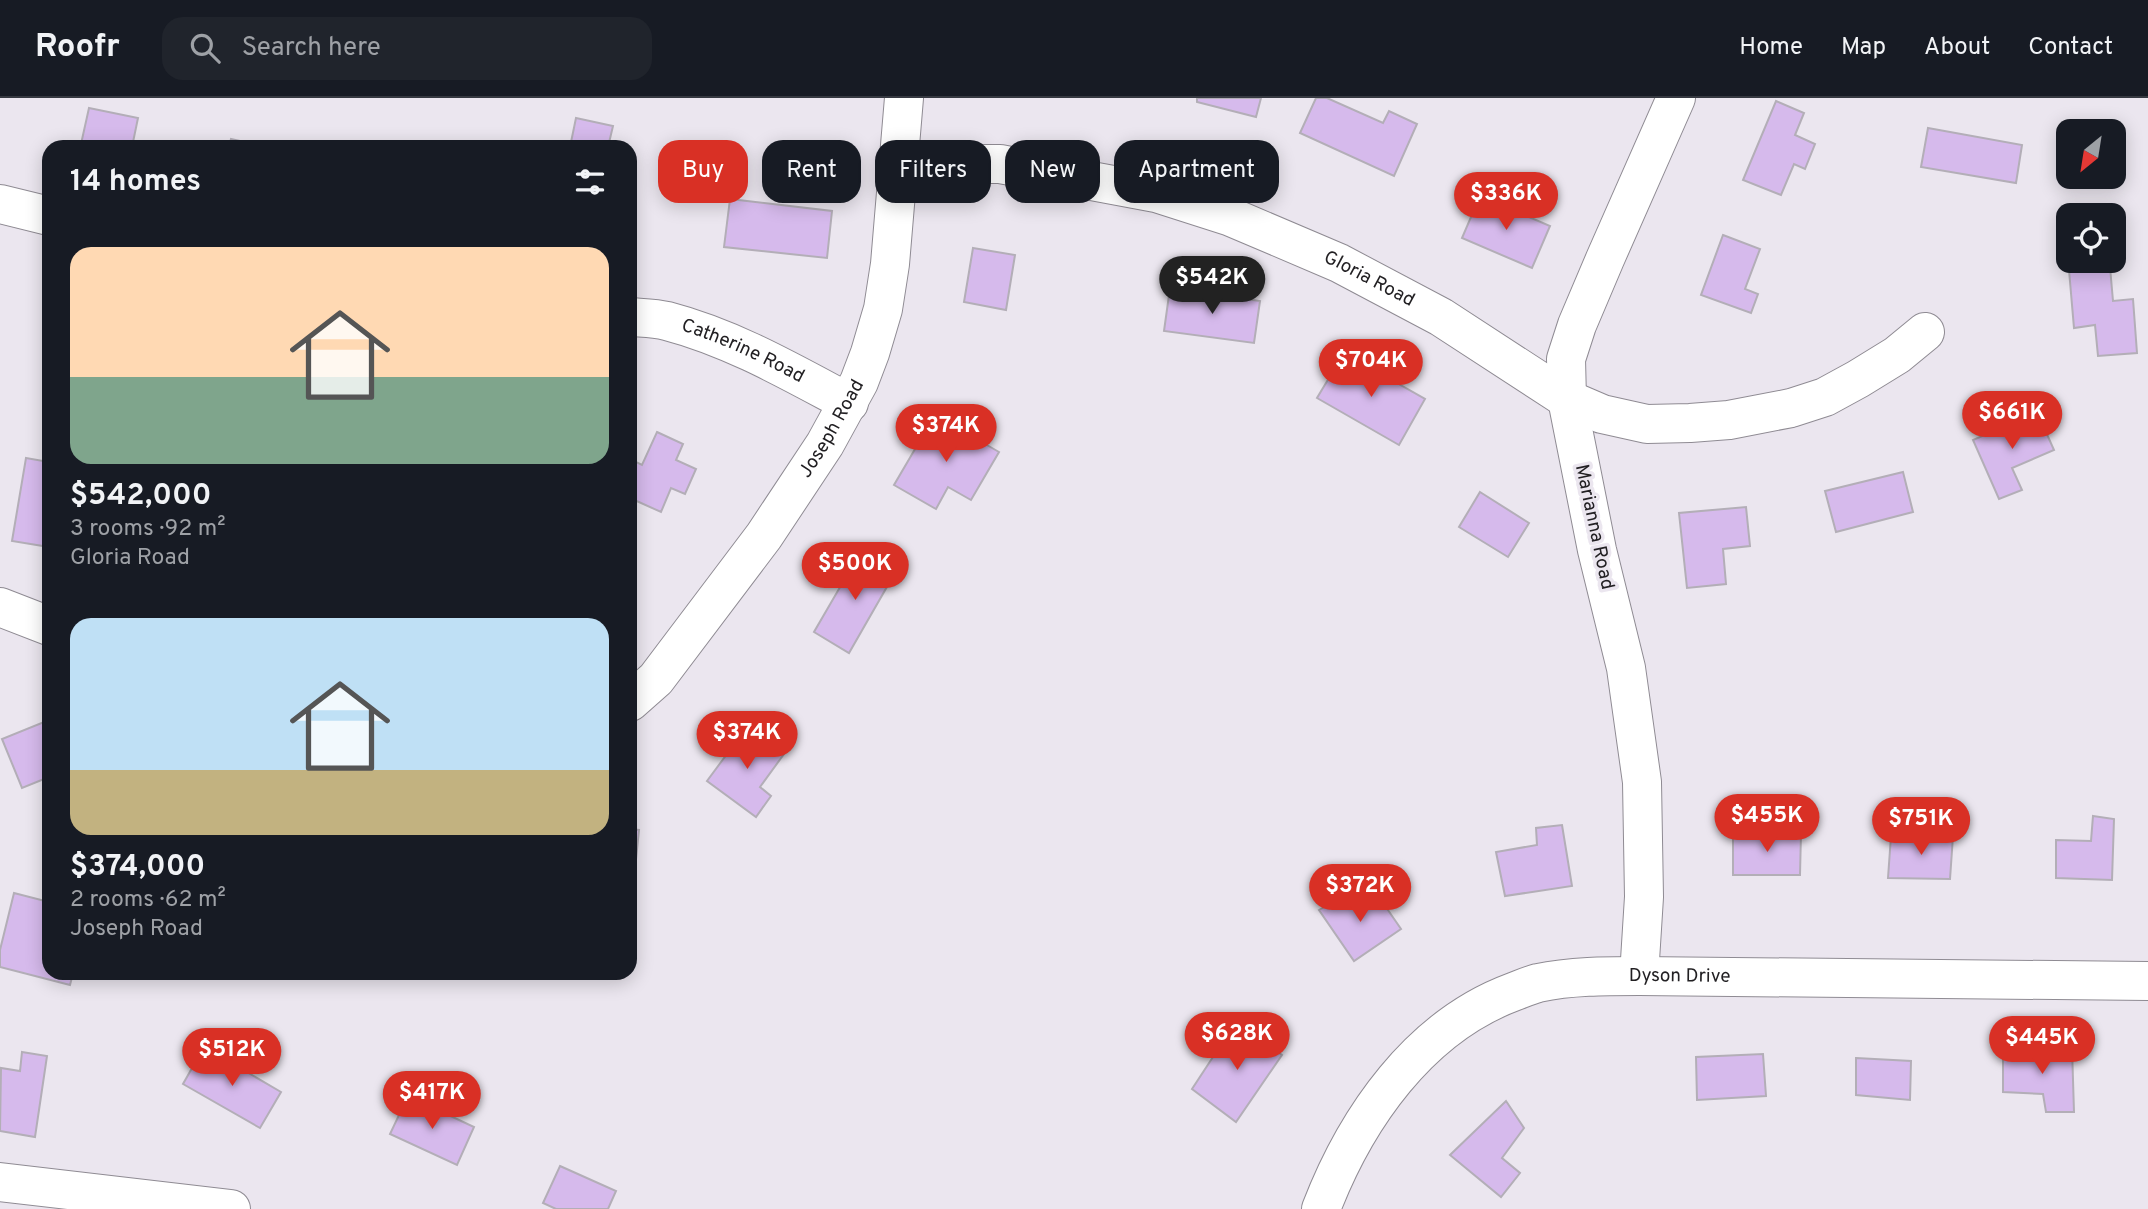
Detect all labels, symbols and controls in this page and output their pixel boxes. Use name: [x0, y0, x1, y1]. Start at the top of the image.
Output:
search box: [162, 17, 652, 80]
text: Roofr: [35, 27, 120, 69]
icon: search: [186, 29, 224, 67]
text: Search here: [242, 32, 381, 65]
text: Home: [1739, 33, 1803, 63]
text: Map: [1841, 33, 1886, 63]
text: About: [1924, 33, 1990, 63]
text: Contact: [2028, 33, 2113, 63]
north arrow: [2056, 119, 2126, 189]
map controls: [2056, 119, 2126, 273]
chip: Buy: [658, 140, 748, 203]
chip: Rent: [762, 140, 861, 203]
chip: Filters: [875, 140, 991, 203]
chip: New: [1005, 140, 1100, 203]
chip: Apartment: [1114, 140, 1279, 203]
icon: filters: [571, 163, 609, 201]
text: 14 homes: [70, 164, 201, 201]
pin: $336K: [1457, 172, 1555, 232]
text: $336K: [1470, 180, 1542, 209]
button: locate: [2056, 203, 2126, 273]
street label: Gloria Road: [1320, 246, 1419, 313]
pin: $542K: [1163, 256, 1261, 316]
text: $542K: [1175, 264, 1249, 293]
icon: home: [277, 292, 403, 418]
street label: Catherine Road: [678, 314, 808, 389]
pin: $704K: [1322, 340, 1420, 399]
text: $704K: [1335, 347, 1407, 376]
street label: Joseph Road: [794, 375, 870, 483]
pin: $661K: [1963, 392, 2061, 451]
text: $661K: [1978, 399, 2046, 428]
pin: $374K: [897, 404, 995, 464]
text: $374K: [912, 412, 980, 441]
street label: Marianna Road: [1569, 462, 1619, 592]
text: $542,000: [70, 478, 212, 515]
text: 3 rooms · 92 m²: [70, 515, 226, 544]
pin: $500K: [806, 542, 904, 602]
text: Gloria Road: [70, 544, 190, 573]
text: $500K: [818, 550, 892, 579]
icon: home: [277, 663, 403, 789]
pin: $374K: [698, 712, 796, 771]
text: $374K: [713, 719, 781, 748]
pin: $455K: [1718, 794, 1816, 854]
pin: $751K: [1872, 798, 1970, 857]
text: $455K: [1730, 802, 1804, 831]
text: $751K: [1888, 805, 1954, 834]
text: $374,000: [70, 849, 205, 886]
pin: $372K: [1311, 864, 1409, 924]
text: $372K: [1325, 872, 1395, 901]
text: 2 rooms · 62 m²: [70, 886, 226, 915]
text: Joseph Road: [70, 915, 203, 944]
street label: Dyson Drive: [1629, 964, 1731, 989]
pin: $628K: [1188, 1012, 1286, 1072]
pin: $445K: [1993, 1016, 2091, 1076]
text: $628K: [1201, 1020, 1273, 1049]
text: $445K: [2005, 1024, 2079, 1053]
pin: $512K: [183, 1028, 281, 1088]
text: $512K: [198, 1036, 266, 1065]
pin: $417K: [383, 1072, 481, 1131]
text: $417K: [399, 1079, 465, 1108]

